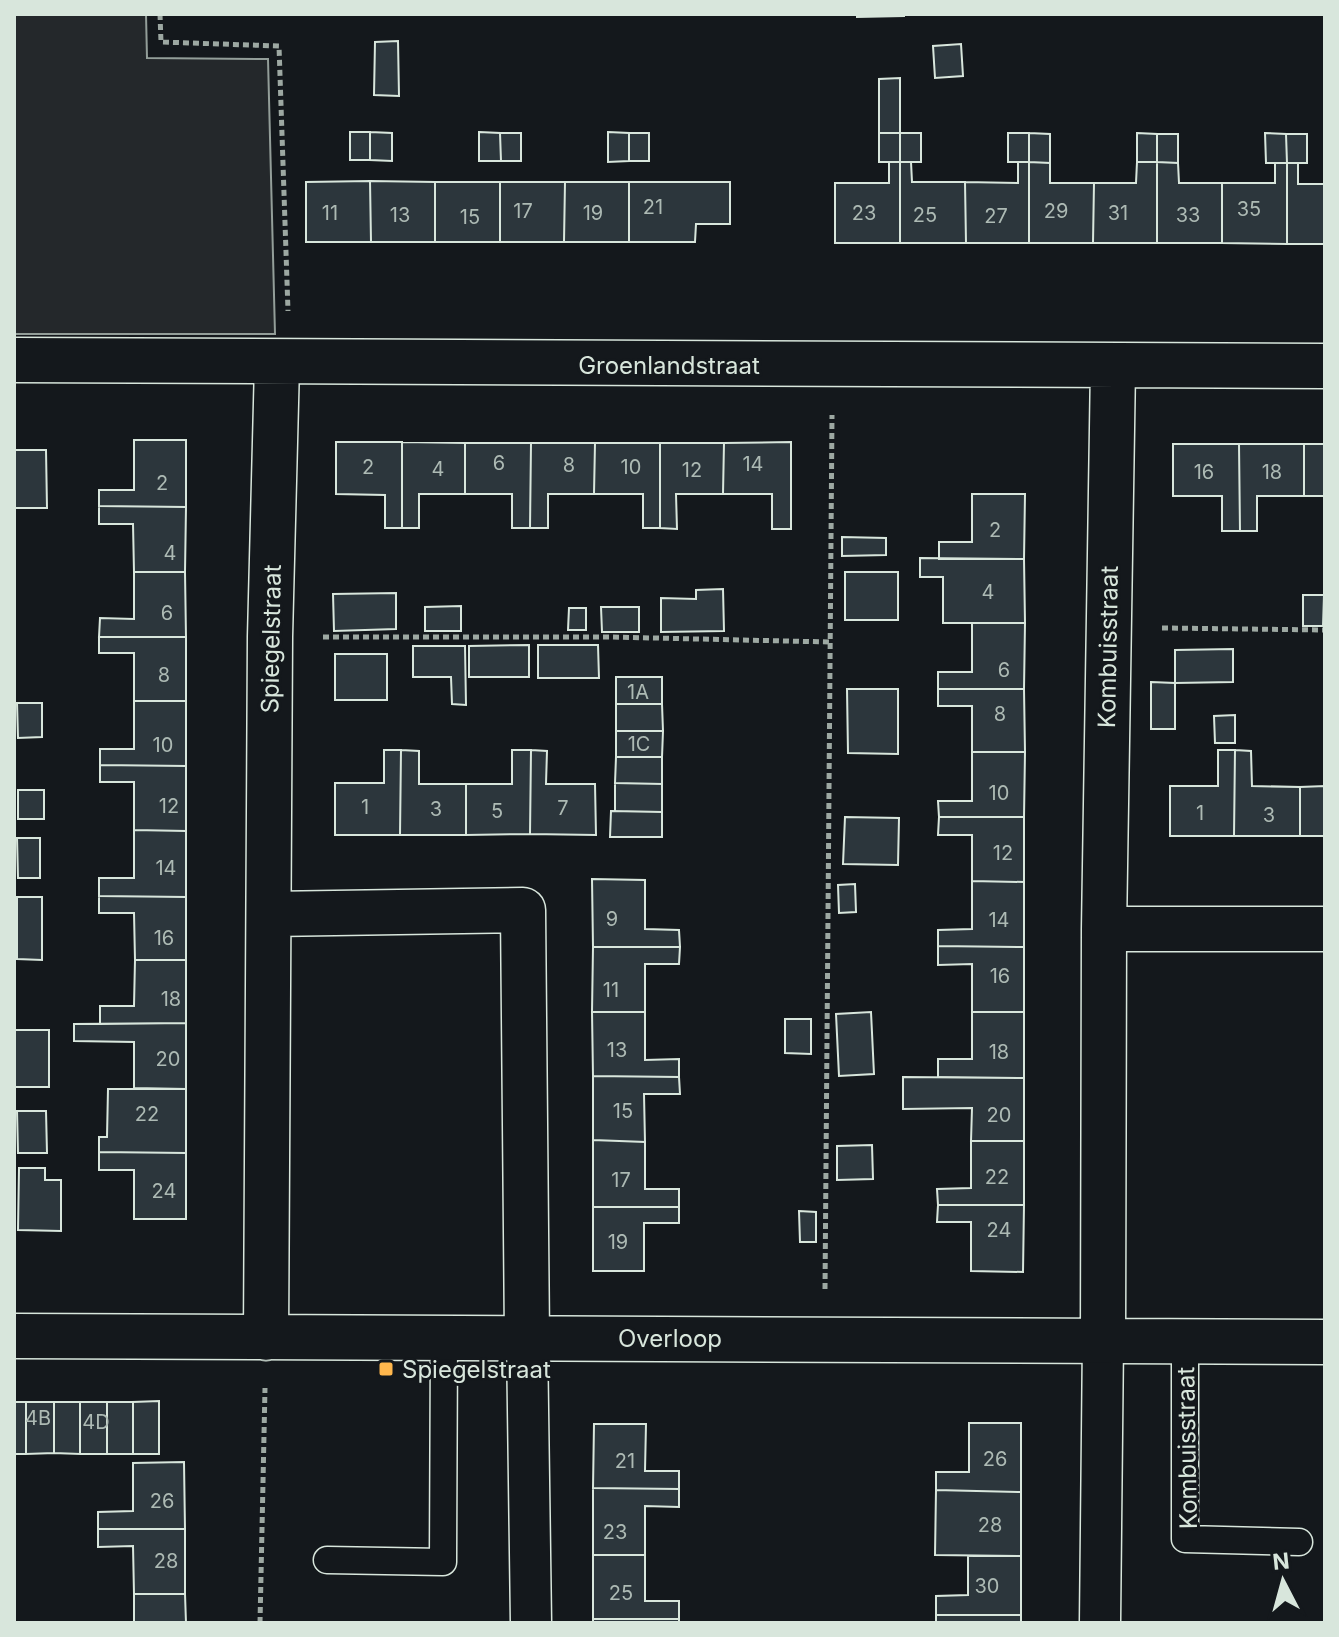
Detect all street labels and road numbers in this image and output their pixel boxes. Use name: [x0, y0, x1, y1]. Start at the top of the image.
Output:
street label: Groenlandstraat: [578, 351, 760, 380]
street label: Spiegelstraat: [255, 564, 287, 714]
street label: Kombuisstraat: [1092, 565, 1124, 728]
street label: Overloop: [618, 1324, 722, 1353]
street label: Kombuisstraat: [1171, 1366, 1203, 1529]

